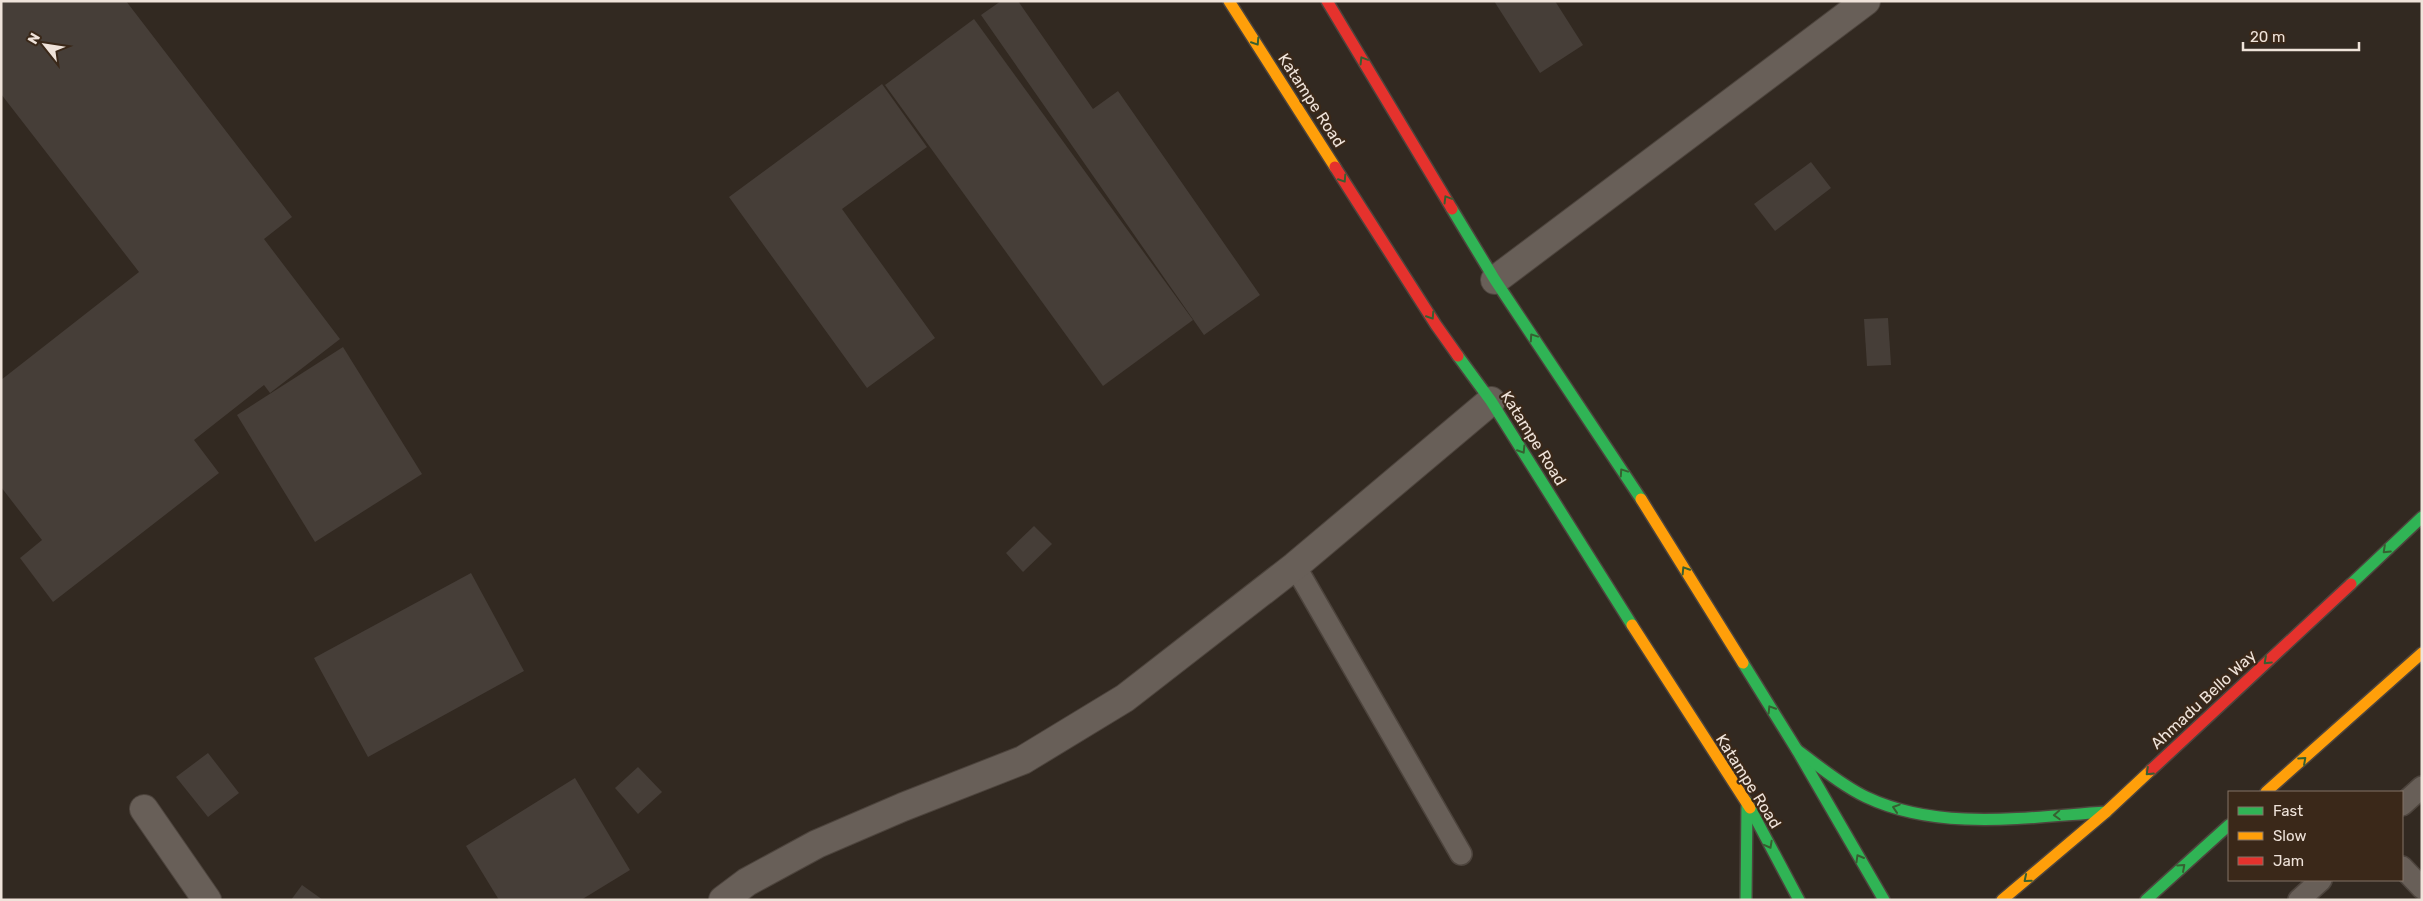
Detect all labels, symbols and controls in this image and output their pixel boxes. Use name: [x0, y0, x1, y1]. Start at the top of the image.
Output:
north arrow: [20, 20, 70, 70]
scale bar: [2243, 20, 2359, 52]
text: 20 m: [2250, 28, 2285, 46]
text: N: [24, 30, 44, 47]
one-way arrow: [1249, 37, 1259, 46]
street label: Katampe Road: [1274, 50, 1349, 151]
one-way arrow: [1359, 57, 1369, 66]
one-way arrow: [1337, 174, 1347, 183]
one-way arrow: [1443, 196, 1453, 205]
one-way arrow: [1425, 310, 1434, 320]
one-way arrow: [1530, 333, 1539, 343]
street label: Katampe Road: [1497, 387, 1570, 489]
one-way arrow: [1516, 445, 1526, 454]
one-way arrow: [1620, 469, 1629, 478]
one-way arrow: [2383, 544, 2392, 553]
one-way arrow: [1682, 567, 1692, 576]
street label: Ahmadu Bello Way: [2147, 646, 2260, 753]
one-way arrow: [2264, 655, 2273, 664]
one-way arrow: [1768, 705, 1777, 714]
street label: Katampe Road: [1712, 730, 1785, 832]
one-way arrow: [2297, 757, 2306, 766]
one-way arrow: [2145, 766, 2154, 775]
legend: [2228, 791, 2403, 881]
text: Fast: [2273, 802, 2303, 820]
one-way arrow: [1893, 804, 1901, 814]
one-way arrow: [2053, 809, 2061, 820]
text: Slow: [2273, 827, 2306, 845]
one-way arrow: [1763, 840, 1773, 849]
text: Jam: [2273, 852, 2304, 870]
one-way arrow: [1855, 854, 1865, 863]
one-way arrow: [2177, 864, 2186, 873]
one-way arrow: [2023, 873, 2032, 882]

